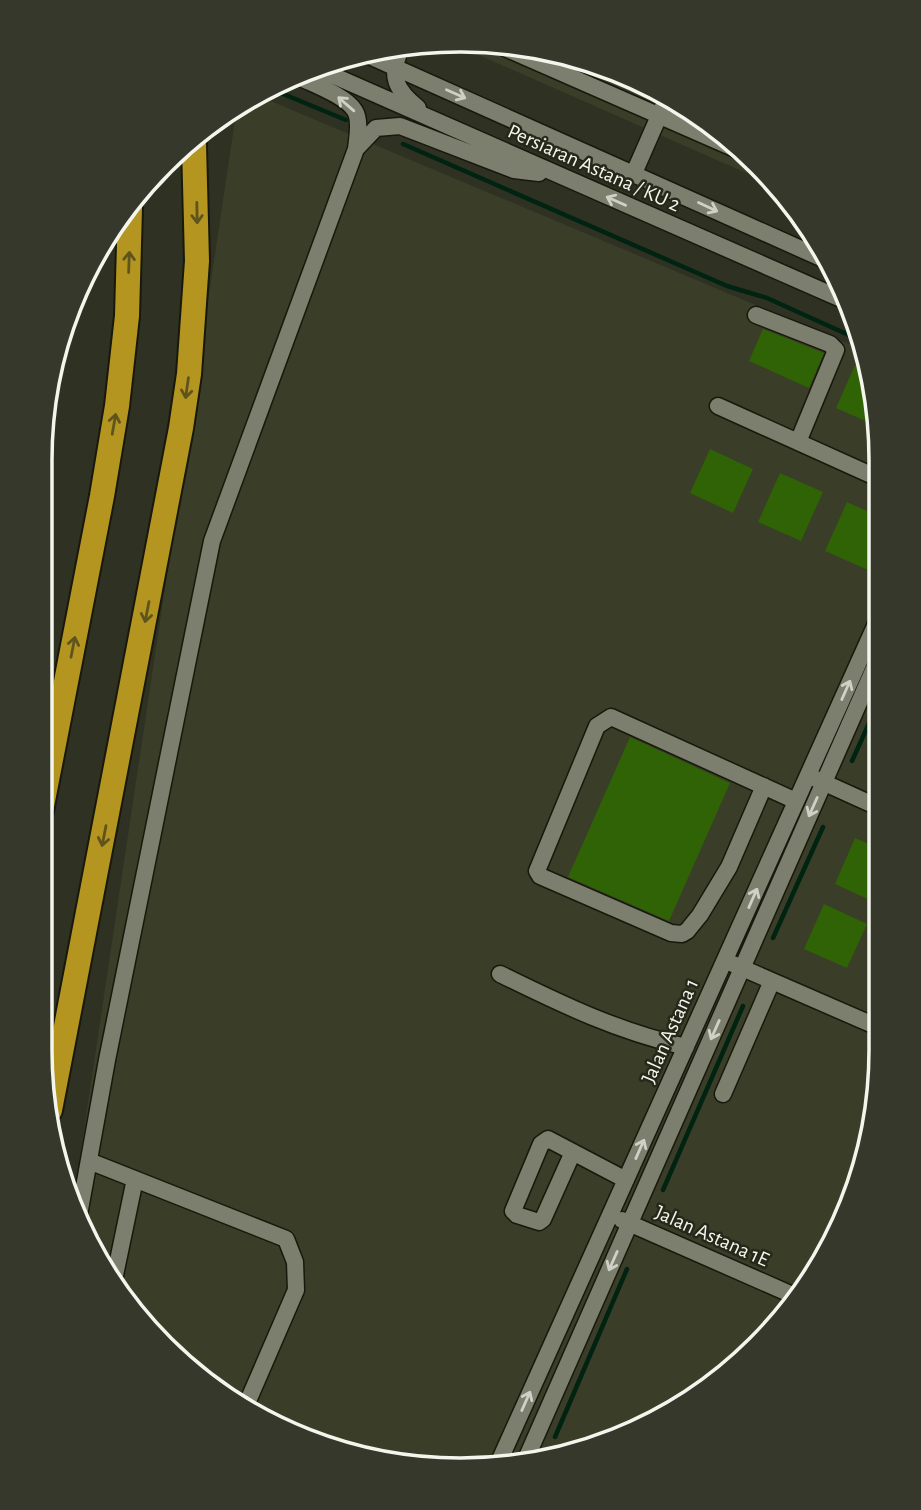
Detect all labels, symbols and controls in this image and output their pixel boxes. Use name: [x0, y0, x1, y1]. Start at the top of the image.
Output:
one-way arrow: [445, 88, 466, 101]
one-way arrow: [338, 96, 356, 112]
street label: Persiaran Astana / KU 2: [505, 120, 683, 216]
one-way arrow: [606, 194, 627, 207]
one-way arrow: [190, 201, 204, 224]
one-way arrow: [697, 201, 718, 214]
one-way arrow: [122, 250, 135, 273]
one-way arrow: [180, 377, 193, 399]
one-way arrow: [108, 413, 121, 436]
one-way arrow: [140, 600, 153, 623]
one-way arrow: [66, 636, 80, 659]
one-way arrow: [840, 680, 853, 701]
one-way arrow: [806, 796, 819, 818]
one-way arrow: [97, 824, 110, 847]
one-way arrow: [747, 887, 760, 909]
street label: Jalan Astana 1: [638, 976, 702, 1086]
one-way arrow: [708, 1019, 721, 1040]
one-way arrow: [634, 1139, 647, 1160]
street label: Jalan Astana 1E: [652, 1202, 772, 1270]
one-way arrow: [606, 1249, 619, 1271]
one-way arrow: [520, 1391, 533, 1413]

